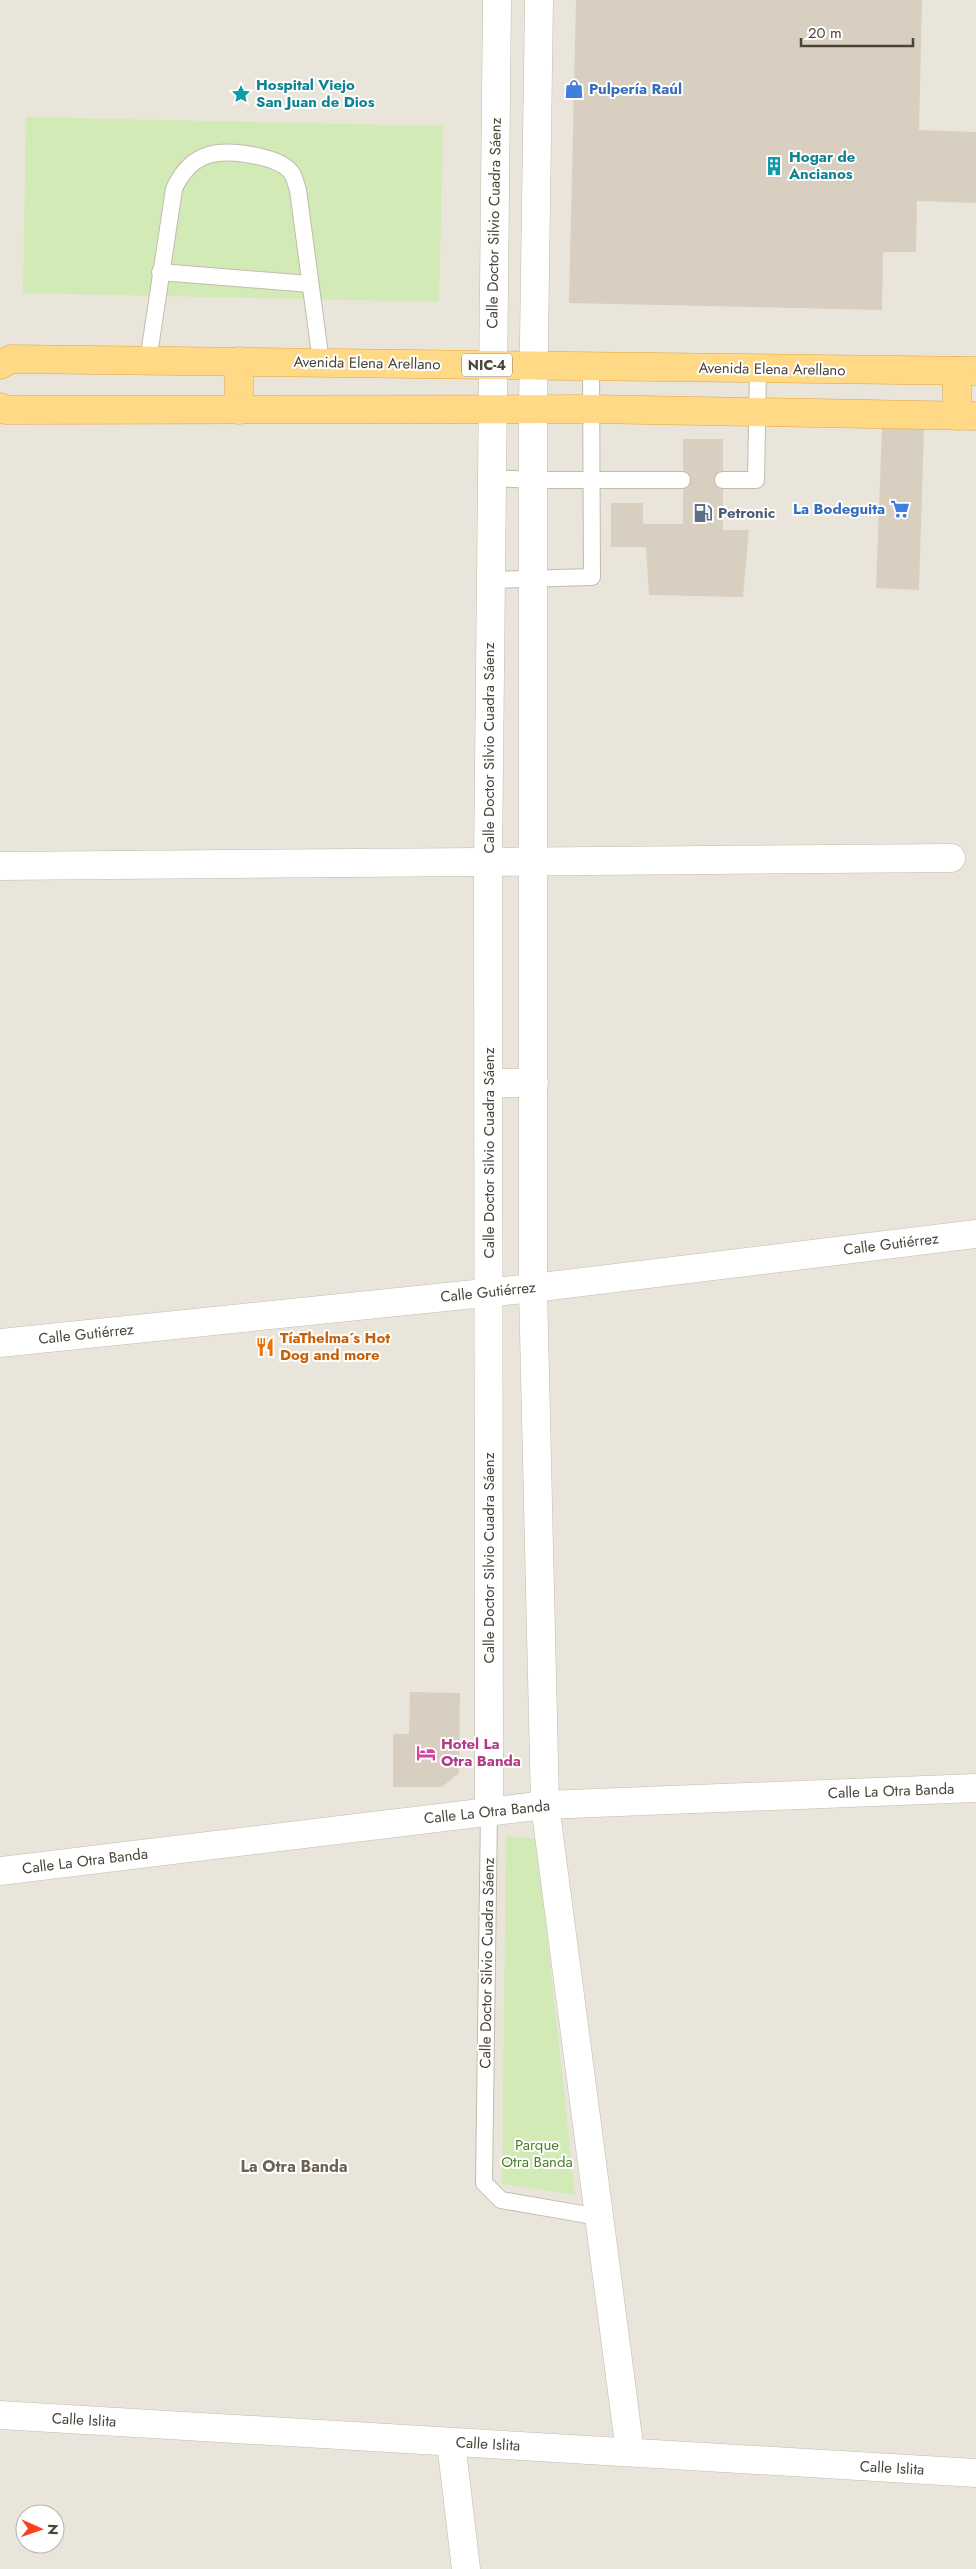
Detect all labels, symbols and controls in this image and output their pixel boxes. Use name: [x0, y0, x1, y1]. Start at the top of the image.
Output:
scale bar: [801, 15, 914, 47]
text: 20 m: [808, 22, 842, 44]
place label: Hospital Viejo San Juan de Dios: [256, 74, 375, 113]
shop icon: Pulpería Raúl: [563, 78, 585, 100]
place label: Pulpería Raúl: [589, 78, 682, 100]
place icon: Hospital Viejo San Juan de Dios: [230, 83, 252, 105]
street label: Calle Doctor Silvio Cuadra Sáenz: [481, 117, 507, 329]
place label: Hogar de Ancianos: [788, 146, 856, 185]
building icon: Hogar de Ancianos: [763, 155, 785, 177]
street label: Avenida Elena Arellano: [293, 351, 441, 375]
road number: NIC-4: [462, 354, 512, 376]
street label: Avenida Elena Arellano: [698, 357, 846, 381]
place label: La Bodeguita: [793, 498, 885, 520]
supermarket icon: La Bodeguita: [889, 498, 911, 520]
fuel station icon: Petronic: [692, 502, 714, 524]
place label: Petronic: [718, 502, 775, 524]
street label: Calle Doctor Silvio Cuadra Sáenz: [478, 642, 500, 854]
street label: Calle Doctor Silvio Cuadra Sáenz: [478, 1047, 500, 1259]
street label: Calle Gutiérrez: [842, 1227, 940, 1261]
street label: Calle Gutiérrez: [439, 1276, 537, 1308]
street label: Calle Gutiérrez: [37, 1318, 135, 1350]
place label: TíaThelma´s Hot Dog and more: [280, 1327, 390, 1366]
restaurant icon: TíaThelma´s Hot Dog and more: [254, 1336, 276, 1358]
street label: Calle Doctor Silvio Cuadra Sáenz: [478, 1452, 500, 1664]
place label: Hotel La Otra Banda: [441, 1733, 521, 1772]
hotel icon: Hotel La Otra Banda: [415, 1742, 437, 1764]
street label: Calle La Otra Banda: [827, 1778, 955, 1804]
street label: Calle La Otra Banda: [423, 1794, 551, 1830]
street label: Calle La Otra Banda: [21, 1842, 149, 1880]
street label: Calle Doctor Silvio Cuadra Sáenz: [474, 1857, 500, 2069]
park label: Parque Otra Banda: [501, 2134, 573, 2173]
district label: La Otra Banda: [240, 2155, 348, 2178]
street label: Calle Islita: [51, 2407, 117, 2433]
street label: Calle Islita: [455, 2431, 521, 2457]
street label: Calle Islita: [859, 2455, 925, 2481]
north arrow: [15, 2504, 65, 2554]
text: N: [43, 2524, 63, 2535]

